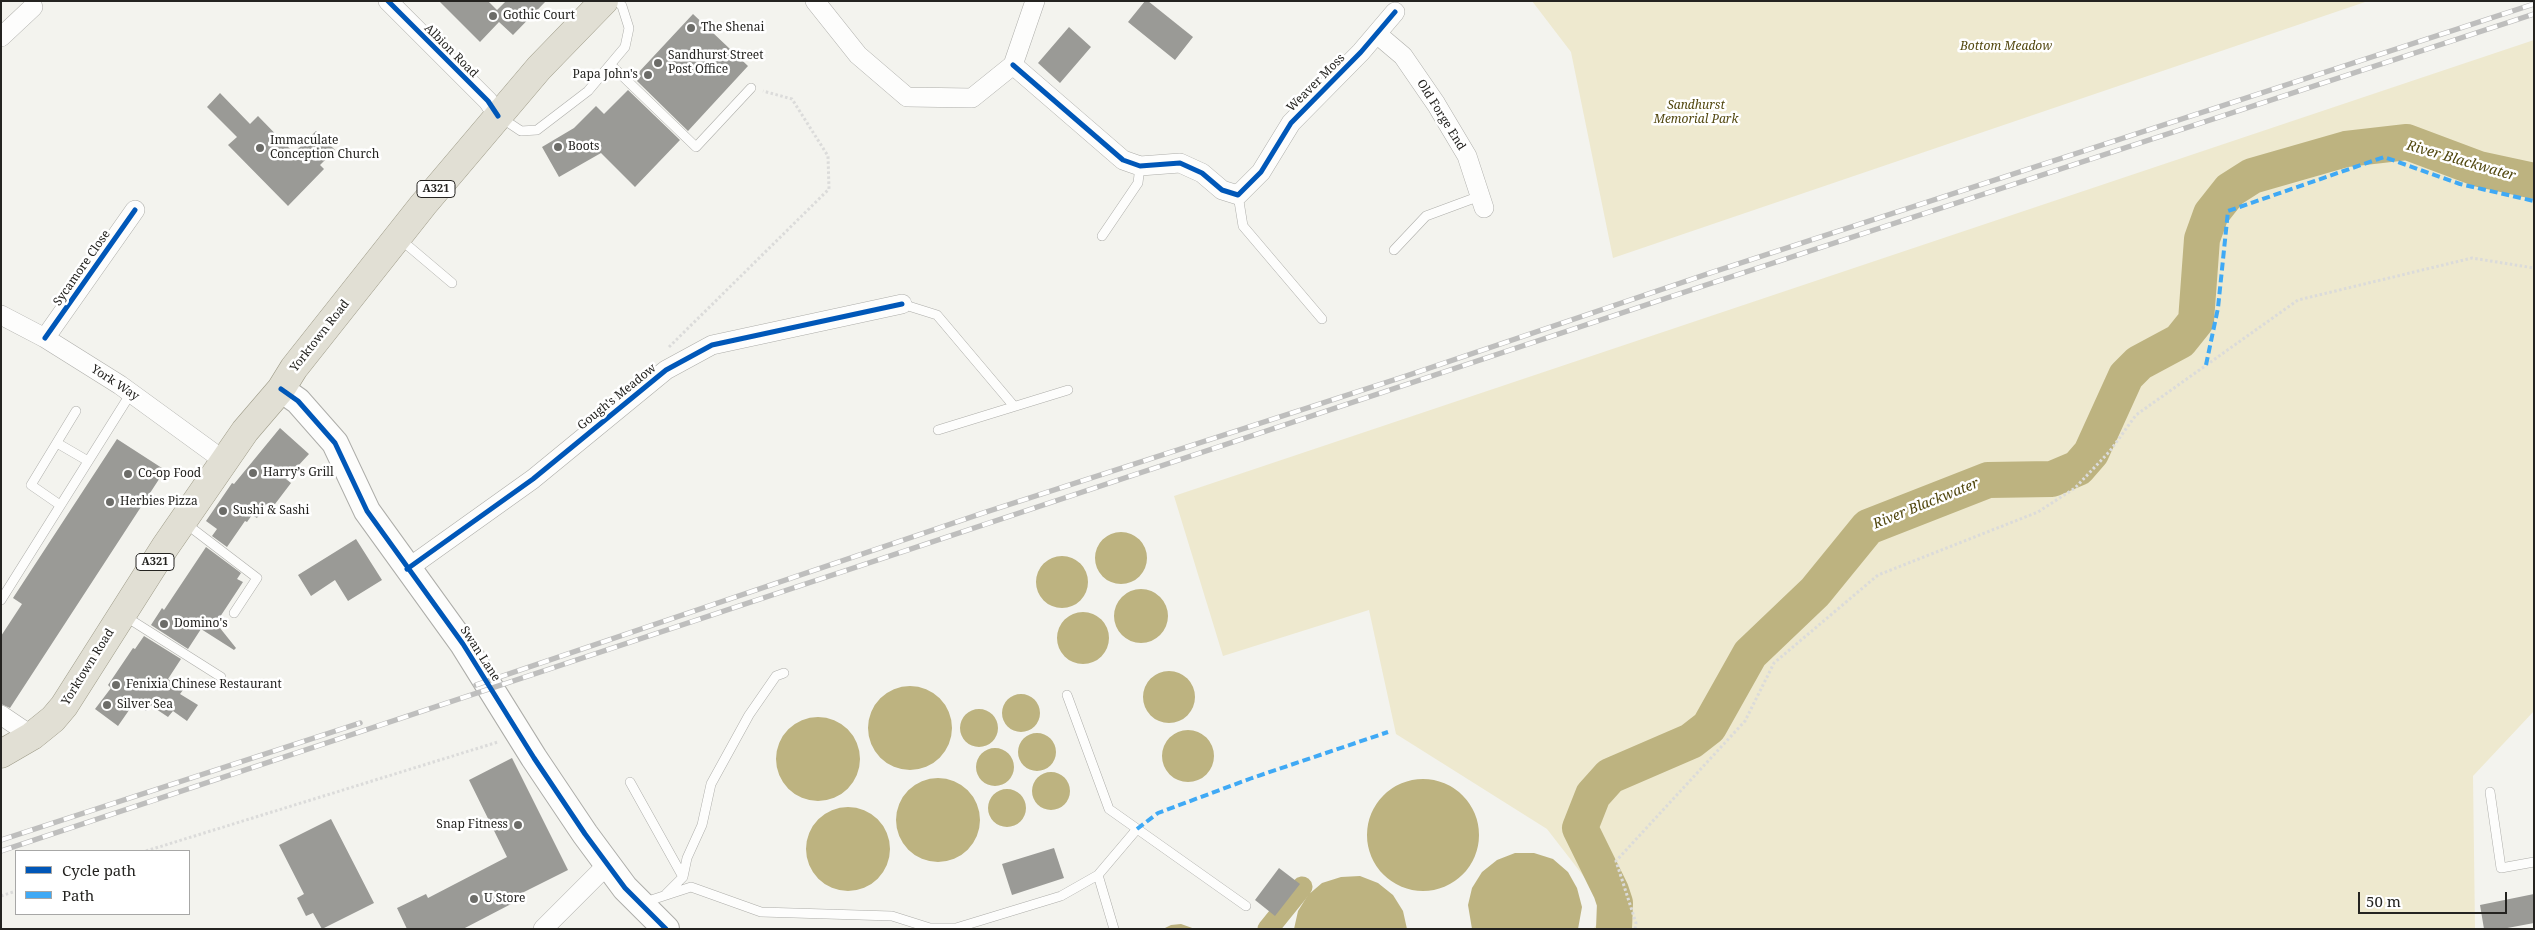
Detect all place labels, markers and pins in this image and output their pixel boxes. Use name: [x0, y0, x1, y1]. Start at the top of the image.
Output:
place label: Gothic Court: [503, 9, 575, 23]
marker: Gothic Court: [487, 10, 499, 22]
place label: The Shenai: [701, 21, 764, 35]
marker: The Shenai: [685, 22, 697, 34]
place label: Sandhurst Street Post Office: [668, 49, 764, 77]
marker: Sandhurst Street Post Office: [652, 57, 664, 69]
place label: Papa John's: [573, 68, 638, 82]
marker: Papa John's: [642, 69, 654, 81]
place label: Immaculate Conception Church: [270, 134, 379, 162]
place label: Boots: [568, 140, 599, 154]
marker: Boots: [552, 141, 564, 153]
marker: Immaculate Conception Church: [254, 142, 266, 154]
place label: Harry’s Grill: [263, 466, 334, 480]
place label: Co-op Food: [138, 467, 201, 481]
marker: Harry’s Grill: [247, 467, 259, 479]
marker: Co-op Food: [122, 468, 134, 480]
place label: Herbies Pizza: [120, 495, 198, 509]
marker: Herbies Pizza: [104, 496, 116, 508]
place label: Sushi & Sashi: [233, 504, 309, 518]
marker: Sushi & Sashi: [217, 505, 229, 517]
place label: Domino's: [174, 617, 228, 631]
marker: Domino's: [158, 618, 170, 630]
place label: Fenixia Chinese Restaurant: [126, 678, 282, 692]
marker: Fenixia Chinese Restaurant: [110, 679, 122, 691]
place label: Silver Sea: [117, 698, 173, 712]
marker: Silver Sea: [101, 699, 113, 711]
place label: Snap Fitness: [436, 818, 508, 832]
marker: Snap Fitness: [512, 819, 524, 831]
place label: U Store: [484, 892, 525, 906]
marker: U Store: [468, 893, 480, 905]

